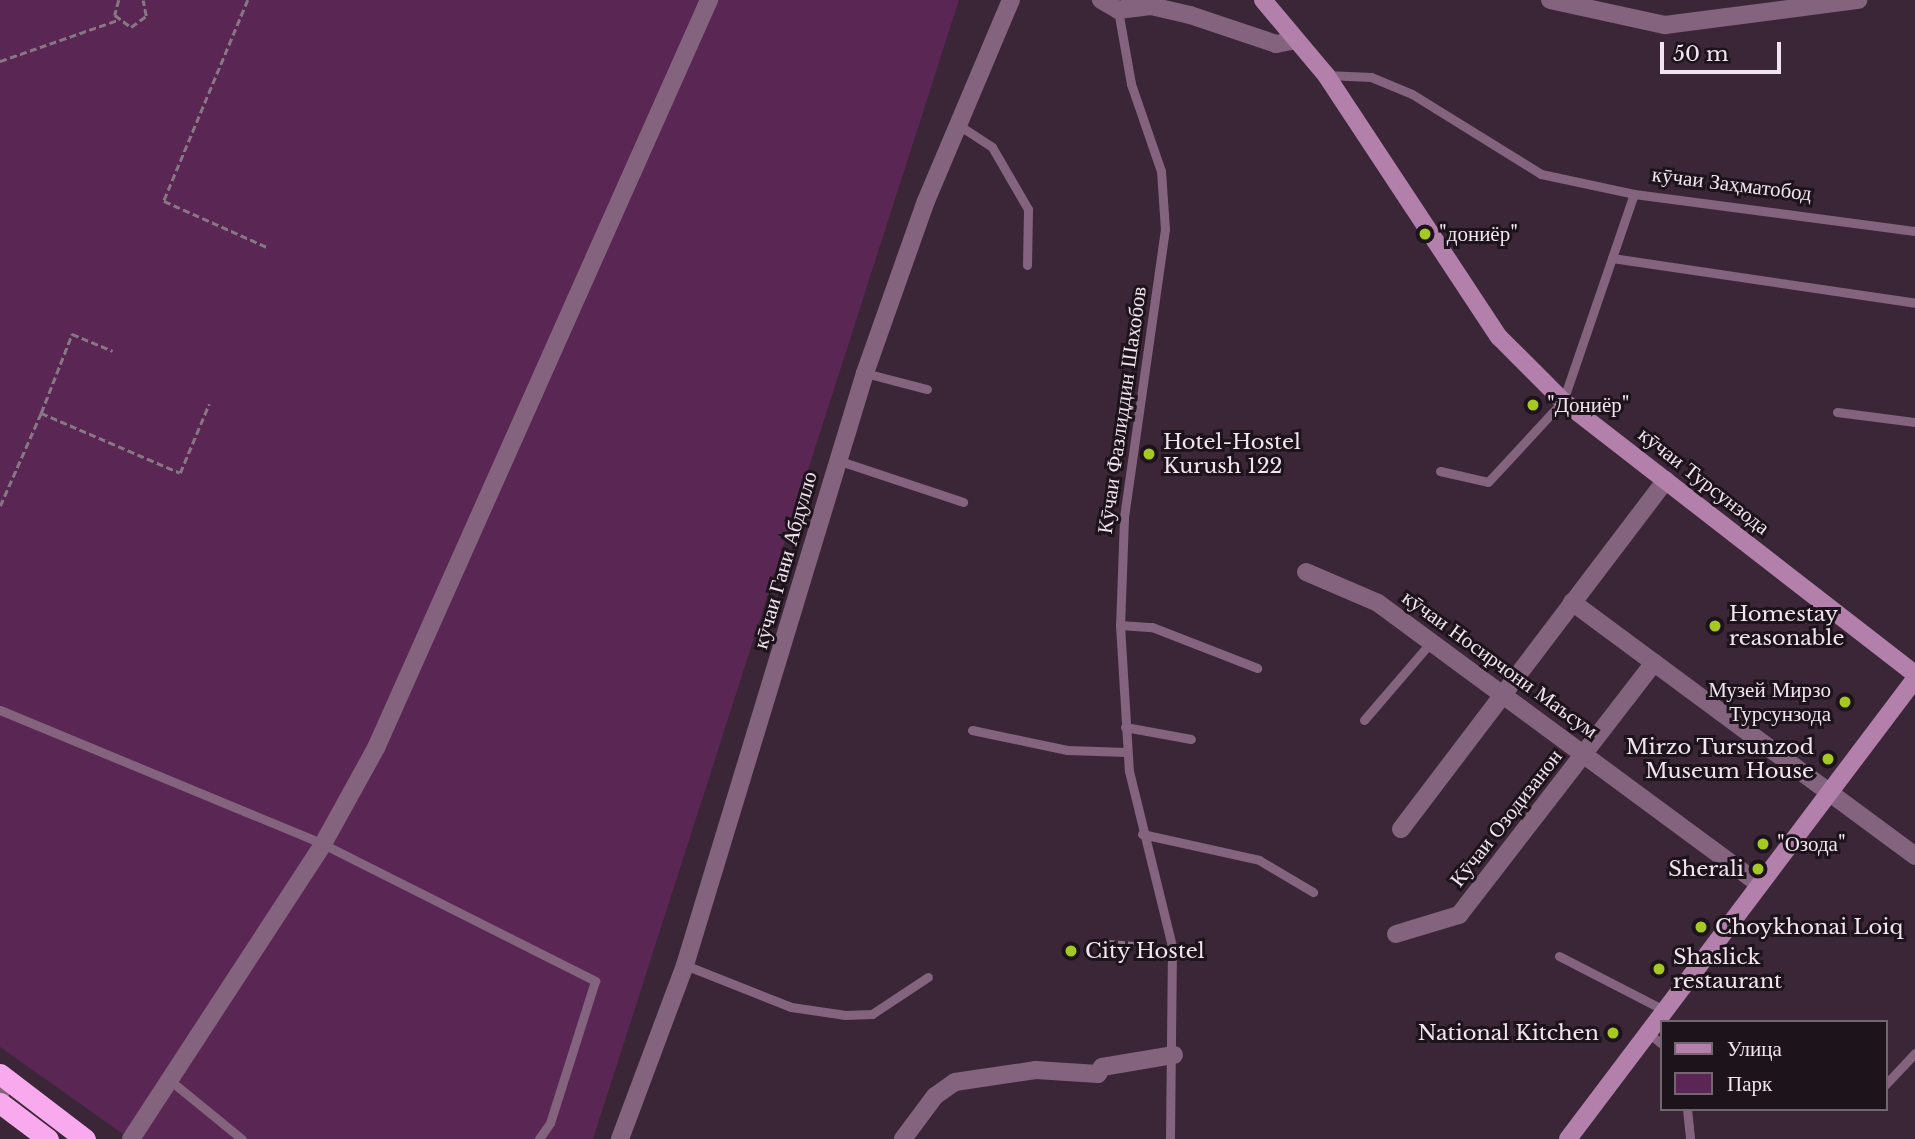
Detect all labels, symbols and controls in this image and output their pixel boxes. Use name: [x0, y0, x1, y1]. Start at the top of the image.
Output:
scale bar: [1663, 28, 1784, 72]
text: 50 m: [1673, 41, 1728, 67]
street label: кӯчаи Заҳматобод: [1651, 162, 1813, 206]
place label: "дониёр": [1439, 221, 1518, 247]
marker: "дониёр": [1417, 226, 1433, 242]
street label: Кӯчаи Фазлиддин Шахобов: [1092, 285, 1152, 535]
place label: "Дониёр": [1547, 392, 1630, 418]
marker: "Дониёр": [1525, 397, 1541, 413]
street label: кӯчаи Турсунзода: [1633, 422, 1775, 540]
place label: Hotel-Hostel Kurush 122: [1163, 429, 1301, 479]
marker: Hotel-Hostel Kurush 122: [1141, 446, 1157, 462]
street label: кӯчаи Гани Абдулло: [748, 468, 822, 652]
street label: кӯчаи Носирчони Маъсум: [1397, 585, 1603, 743]
place label: Homestay reasonable: [1729, 601, 1844, 651]
marker: Homestay reasonable: [1707, 618, 1723, 634]
place label: Музей Мирзо Турсунзода: [1708, 677, 1831, 727]
marker: Музей Мирзо Турсунзода: [1837, 694, 1853, 710]
place label: Mirzo Tursunzod Museum House: [1625, 734, 1814, 784]
street label: Кӯчаи Озодизанон: [1445, 744, 1567, 892]
marker: Mirzo Tursunzod Museum House: [1820, 751, 1836, 767]
place label: "Озода": [1777, 831, 1846, 857]
marker: "Озода": [1755, 836, 1771, 852]
place label: Sherali: [1668, 856, 1744, 882]
marker: Sherali: [1750, 861, 1766, 877]
place label: Choykhonai Loiq: [1715, 914, 1903, 940]
marker: Choykhonai Loiq: [1693, 919, 1709, 935]
place label: City Hostel: [1085, 938, 1205, 964]
marker: City Hostel: [1063, 943, 1079, 959]
place label: Shaslick restaurant: [1673, 944, 1782, 994]
marker: Shaslick restaurant: [1651, 961, 1667, 977]
place label: National Kitchen: [1418, 1020, 1599, 1046]
legend: [1660, 1020, 1887, 1111]
marker: National Kitchen: [1605, 1025, 1621, 1041]
text: Улица: [1727, 1036, 1782, 1062]
text: Парк: [1727, 1071, 1772, 1097]

